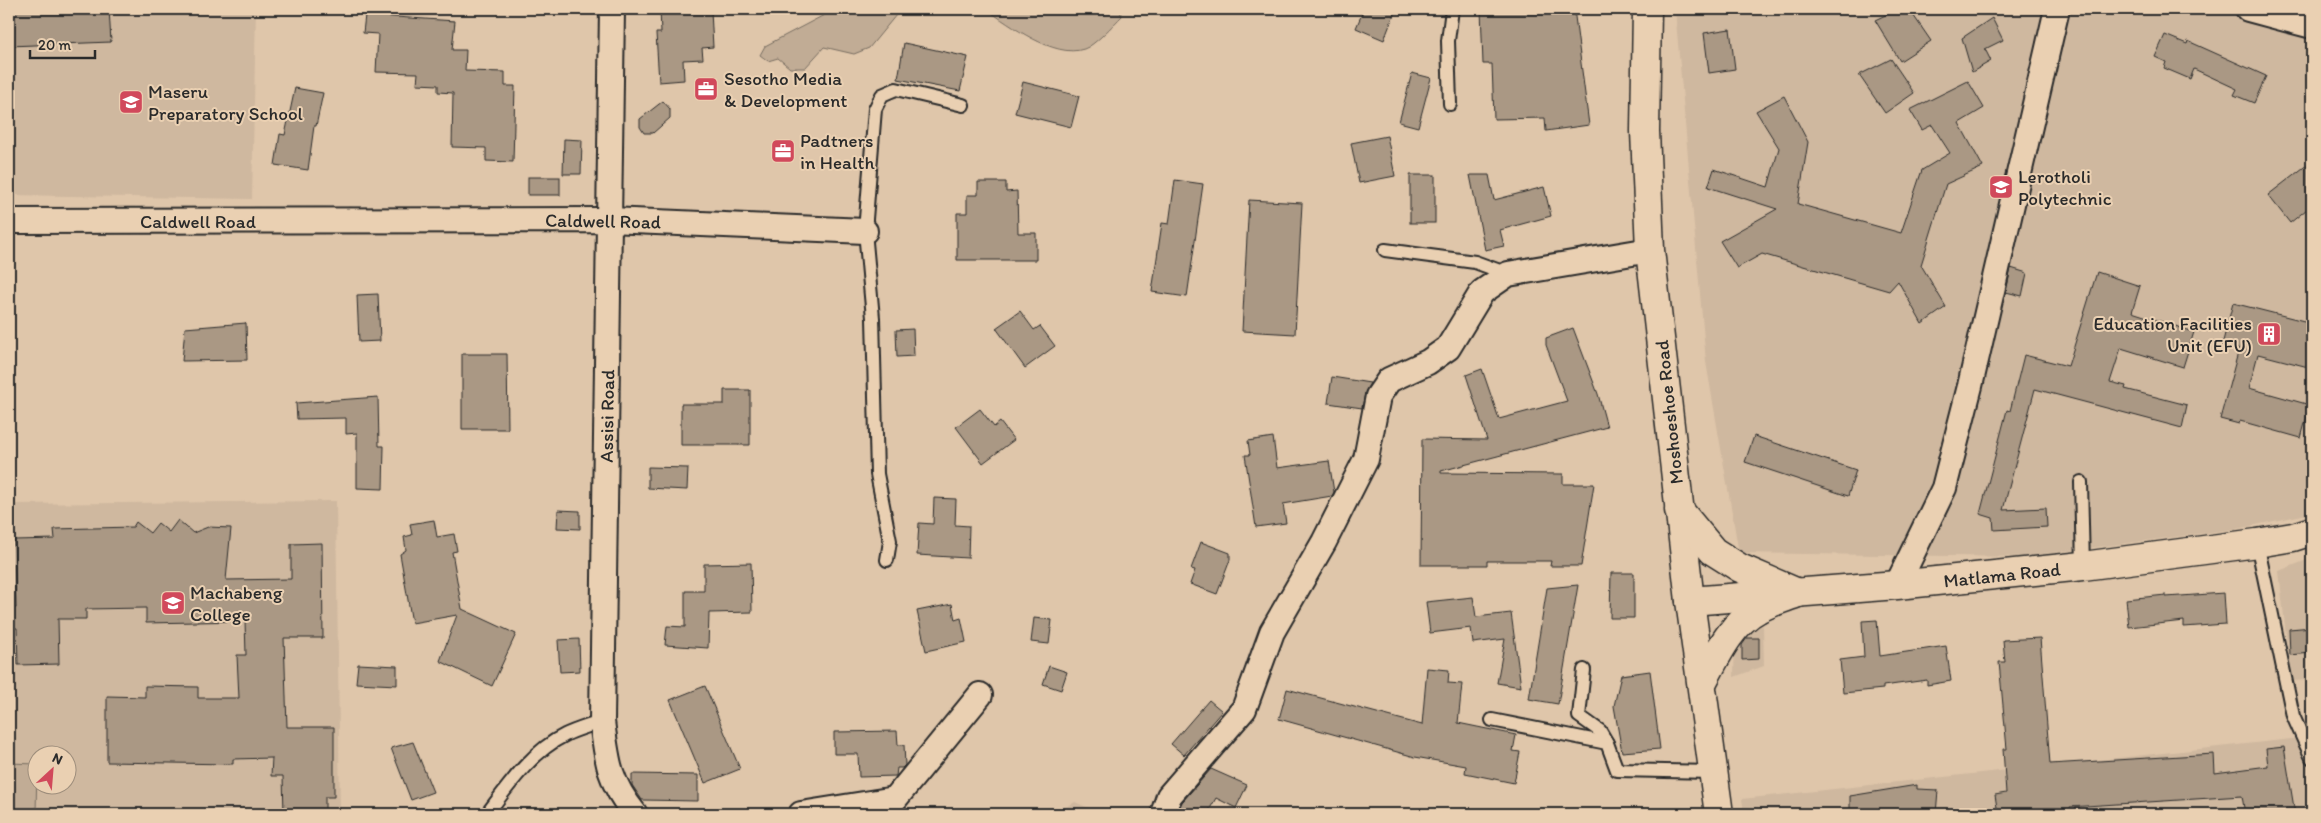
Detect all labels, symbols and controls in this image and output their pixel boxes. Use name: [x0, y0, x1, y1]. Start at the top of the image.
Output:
scale bar: [30, 28, 95, 60]
text: 20 m: [38, 36, 72, 54]
place label: Sesotho Media & Development: [724, 67, 847, 112]
office icon: Sesotho Media & Development: [693, 76, 719, 102]
place label: Maseru Preparatory School: [148, 80, 304, 125]
school or university icon: Maseru Preparatory School: [118, 89, 144, 115]
place label: Padtners in Health: [800, 129, 875, 174]
office icon: Padtners in Health: [770, 138, 796, 164]
place label: Lerotholi Polytechnic: [2018, 165, 2112, 210]
school or university icon: Lerotholi Polytechnic: [1988, 174, 2014, 200]
street label: Caldwell Road: [545, 208, 662, 234]
street label: Caldwell Road: [140, 210, 257, 233]
place label: Education Facilities Unit (EFU): [2093, 312, 2252, 357]
building icon: Education Facilities Unit (EFU): [2256, 321, 2282, 347]
street label: Moshoeshoe Road: [1650, 338, 1688, 485]
street label: Assisi Road: [595, 369, 619, 463]
street label: Matlama Road: [1942, 557, 2062, 593]
place label: Machabeng College: [190, 581, 283, 626]
school or university icon: Machabeng College: [160, 590, 186, 616]
north arrow: [28, 746, 78, 796]
text: N: [50, 749, 65, 768]

